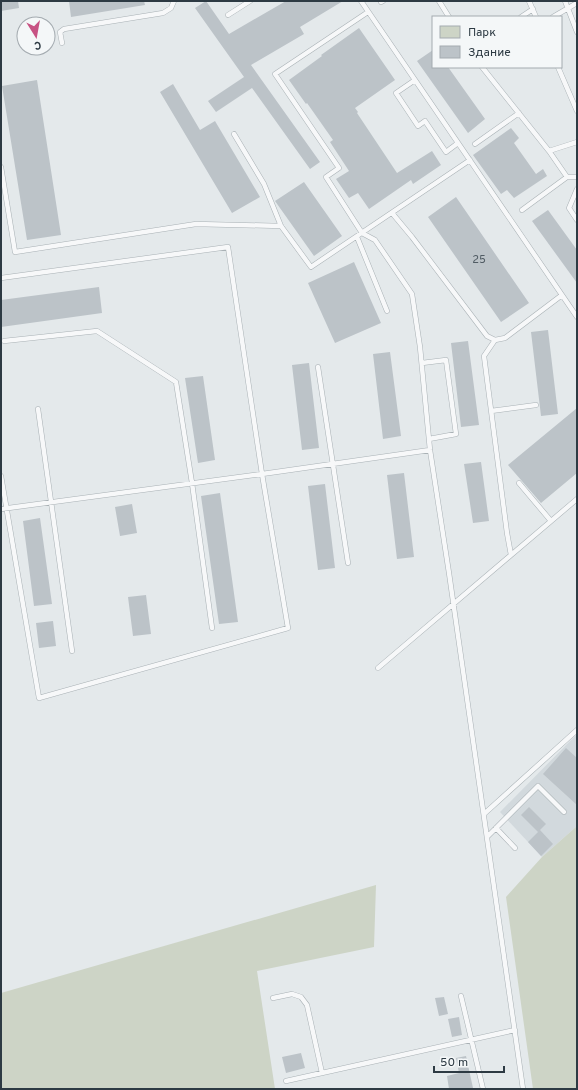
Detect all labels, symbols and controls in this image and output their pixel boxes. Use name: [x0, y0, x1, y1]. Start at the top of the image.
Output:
north arrow: [16, 16, 56, 56]
legend: [432, 16, 562, 68]
text: Парк: [468, 25, 496, 41]
text: С: [33, 37, 43, 52]
text: Здание: [468, 45, 511, 61]
house number: 25: [472, 253, 486, 267]
scale bar: [434, 1048, 504, 1074]
text: 50 m: [440, 1055, 468, 1071]

